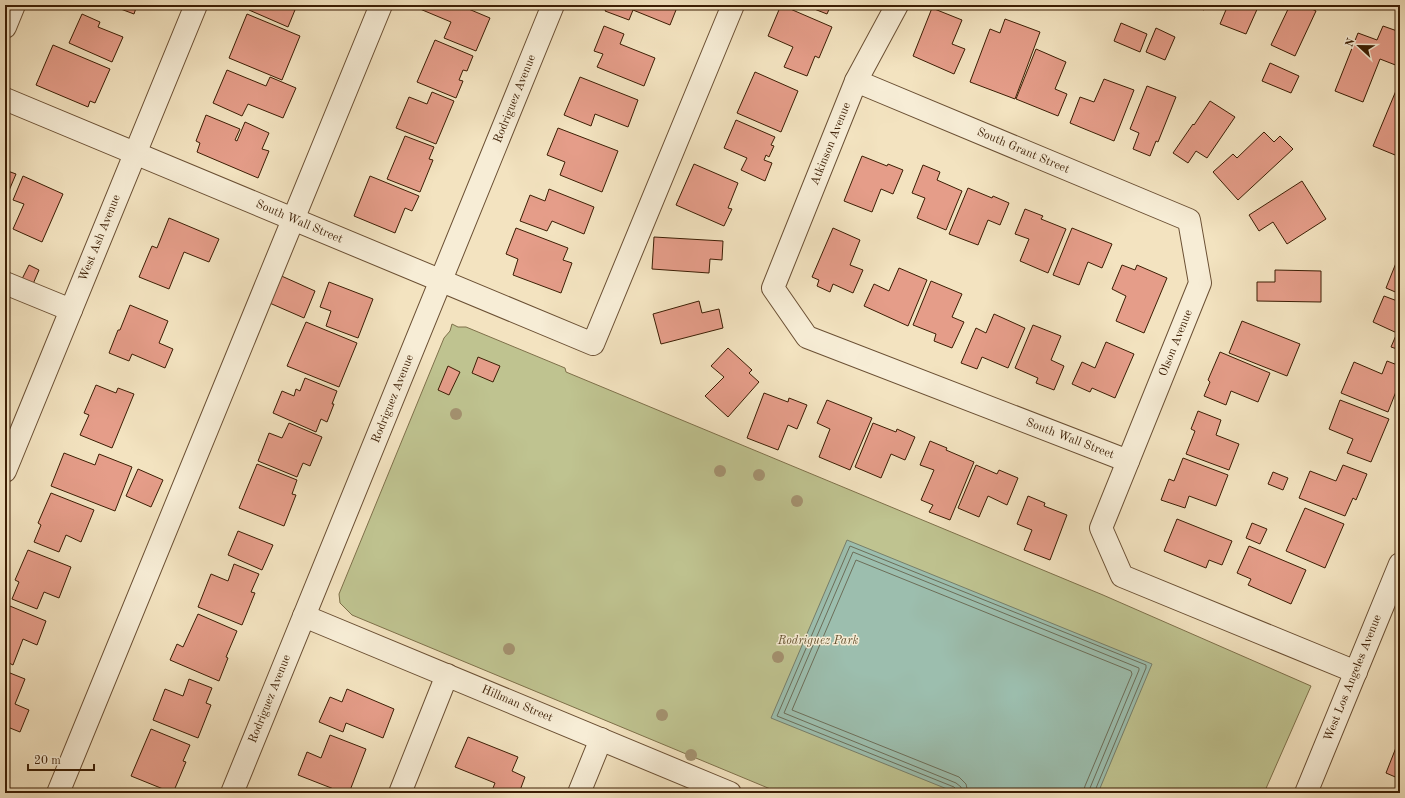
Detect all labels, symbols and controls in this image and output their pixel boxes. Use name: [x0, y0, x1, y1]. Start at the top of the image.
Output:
north arrow: [1339, 26, 1379, 66]
text: N: [1344, 36, 1358, 49]
street label: Rodriguez Avenue: [492, 53, 538, 145]
street label: Atkinson Avenue: [809, 100, 853, 187]
street label: South Grant Street: [975, 126, 1071, 176]
street label: West Ash Avenue: [77, 193, 123, 283]
street label: South Wall Street: [254, 198, 344, 246]
street label: Olson Avenue: [1157, 308, 1195, 378]
street label: Rodriguez Avenue: [370, 353, 416, 445]
street label: South Wall Street: [1024, 417, 1116, 461]
street label: West Los Angeles Avenue: [1322, 612, 1384, 743]
park label: Rodriguez Park: [777, 635, 858, 647]
street label: Rodriguez Avenue: [247, 653, 293, 745]
street label: Hillman Street: [480, 684, 554, 724]
scale bar: [28, 746, 94, 772]
text: 20 m: [34, 755, 61, 767]

